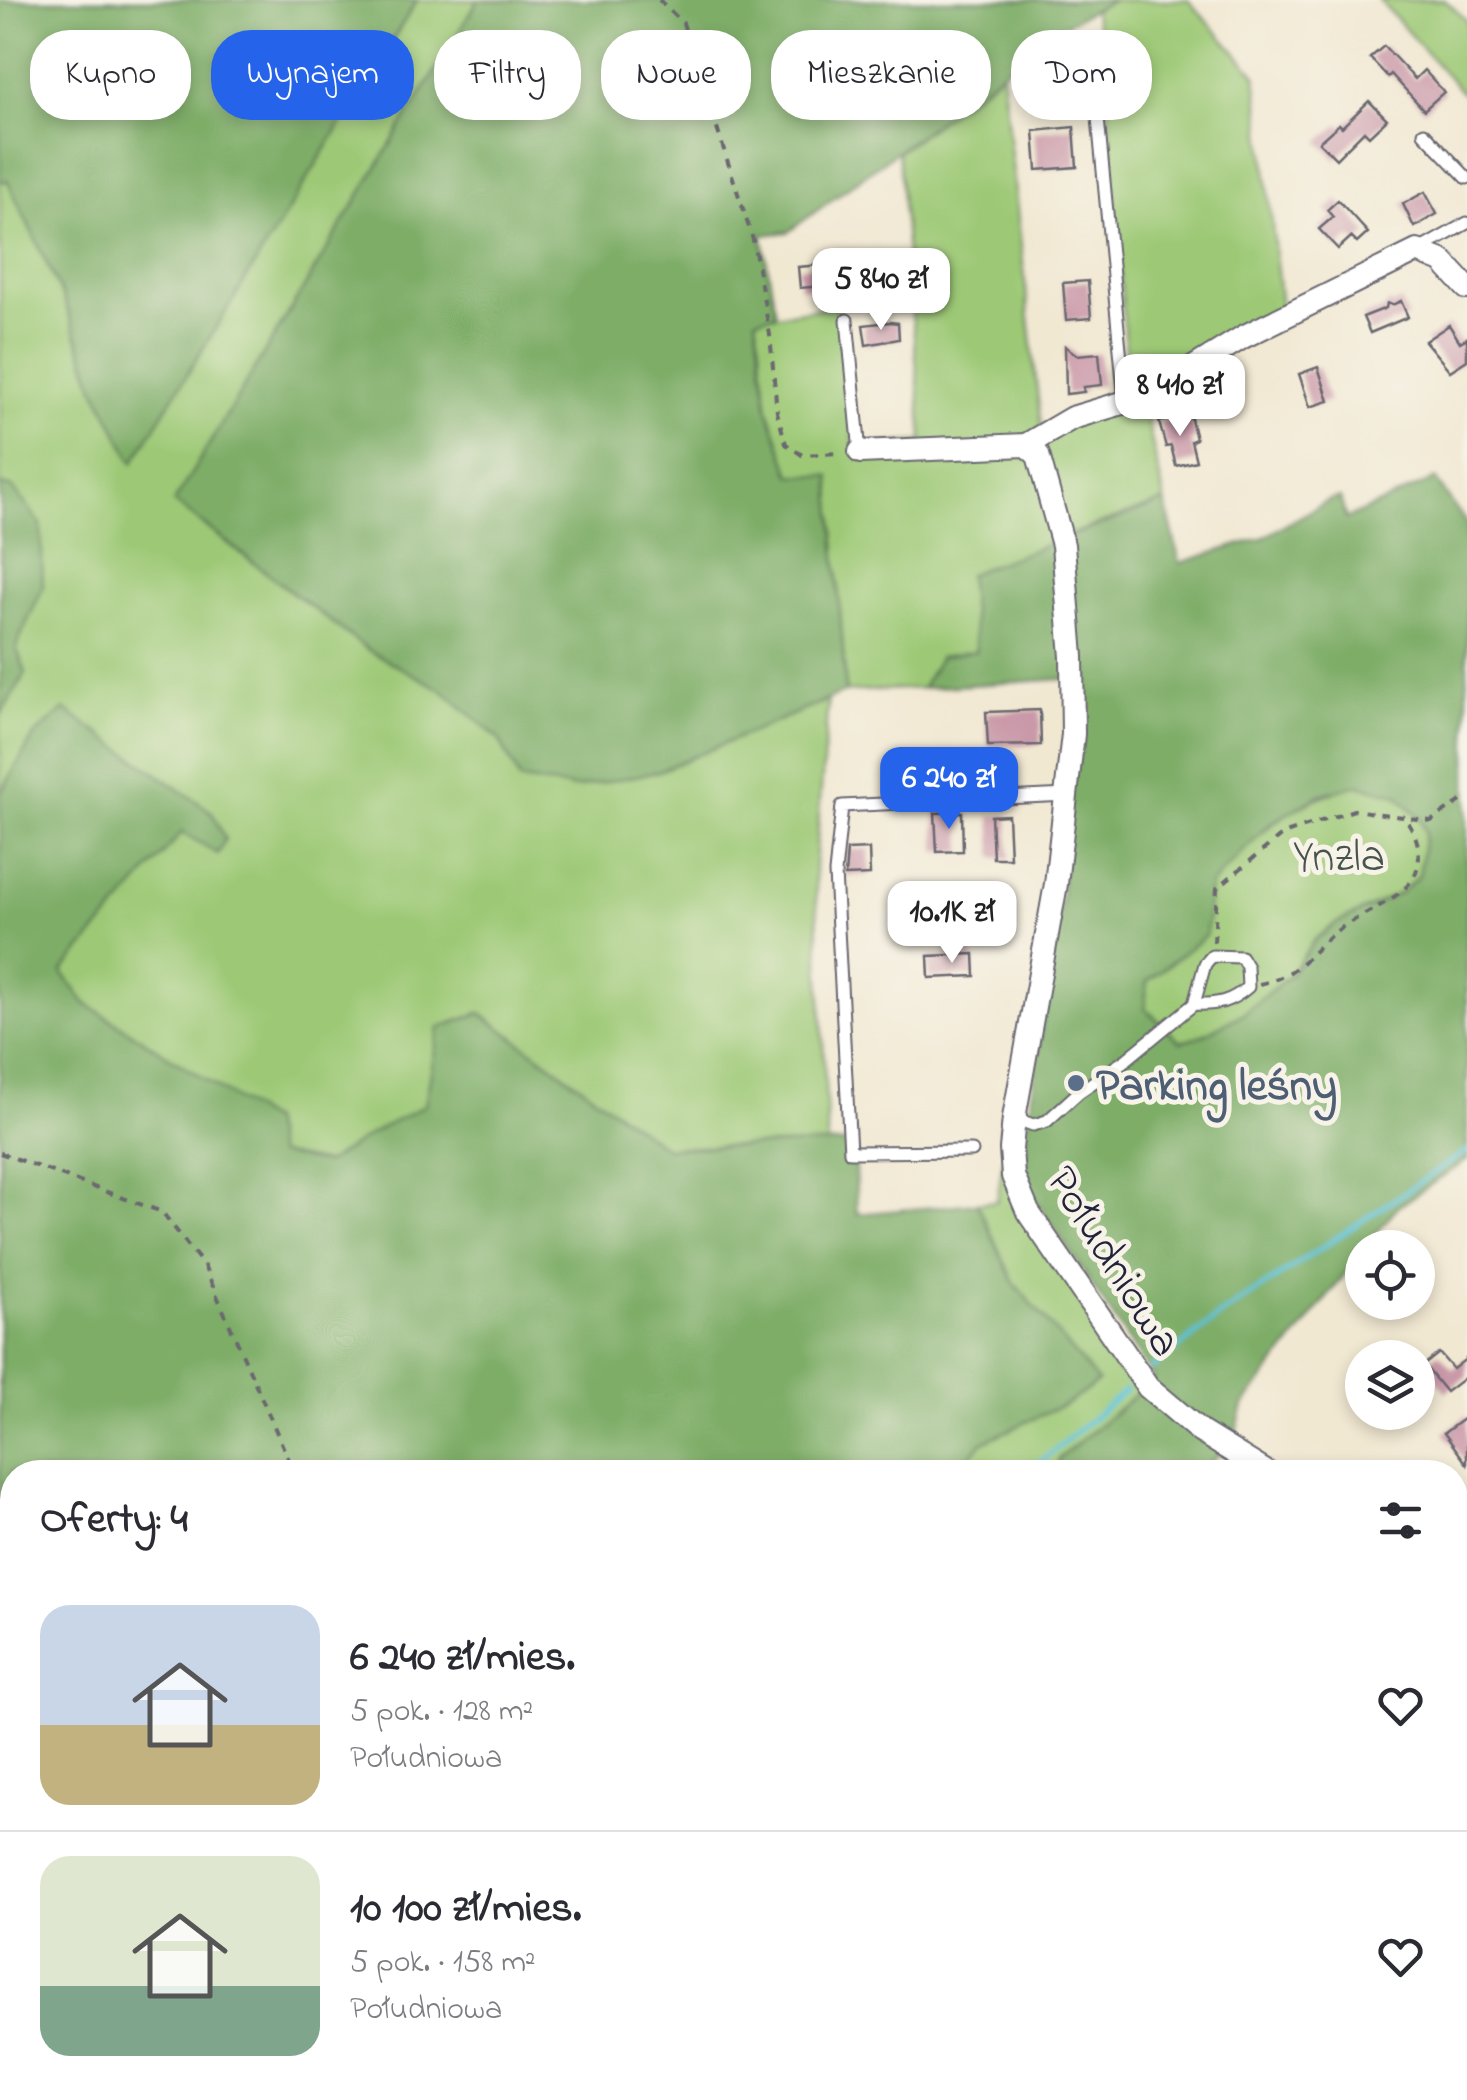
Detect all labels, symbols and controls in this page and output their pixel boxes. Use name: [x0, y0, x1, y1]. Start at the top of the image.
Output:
chip: Kupno: [30, 30, 191, 120]
chip: Wynajem: [211, 30, 414, 120]
chip: Filtry: [434, 30, 581, 120]
chip: Nowe: [601, 30, 751, 120]
chip: Mieszkanie: [771, 30, 991, 120]
chip: Dom: [1011, 30, 1152, 120]
pin: 5 840 zł: [778, 248, 984, 333]
text: 5 840 zł: [834, 257, 928, 304]
pin: 8 410 zł: [1077, 354, 1283, 439]
text: 8 410 zł: [1137, 363, 1223, 410]
pin: 6 240 zł: [846, 747, 1052, 832]
text: 6 240 zł: [902, 756, 996, 803]
park label: Ynzla: [1293, 826, 1385, 892]
pin: 10.1K zł: [849, 881, 1055, 966]
text: 10.1K zł: [910, 890, 994, 937]
place label: Parking leśny: [1096, 1055, 1337, 1123]
marker: Parking leśny: [1065, 1072, 1087, 1094]
street label: Południowa: [1027, 1154, 1196, 1371]
map controls: [1345, 1230, 1435, 1430]
button: locate: [1345, 1230, 1435, 1320]
button: layers: [1345, 1340, 1435, 1430]
text: Oferty: 4: [40, 1490, 188, 1551]
icon: filters: [1373, 1493, 1428, 1548]
text: 6 240 zł/mies.: [350, 1628, 575, 1689]
icon: home: [120, 1645, 240, 1765]
icon: heart: [1373, 1678, 1428, 1733]
text: 5 pok. · 128 m²: [350, 1689, 533, 1736]
text: Południowa: [350, 1736, 502, 1783]
text: 10 100 zł/mies.: [350, 1879, 581, 1940]
icon: home: [120, 1896, 240, 2016]
icon: heart: [1373, 1929, 1428, 1984]
text: 5 pok. · 158 m²: [350, 1940, 536, 1987]
text: Południowa: [350, 1987, 502, 2034]

